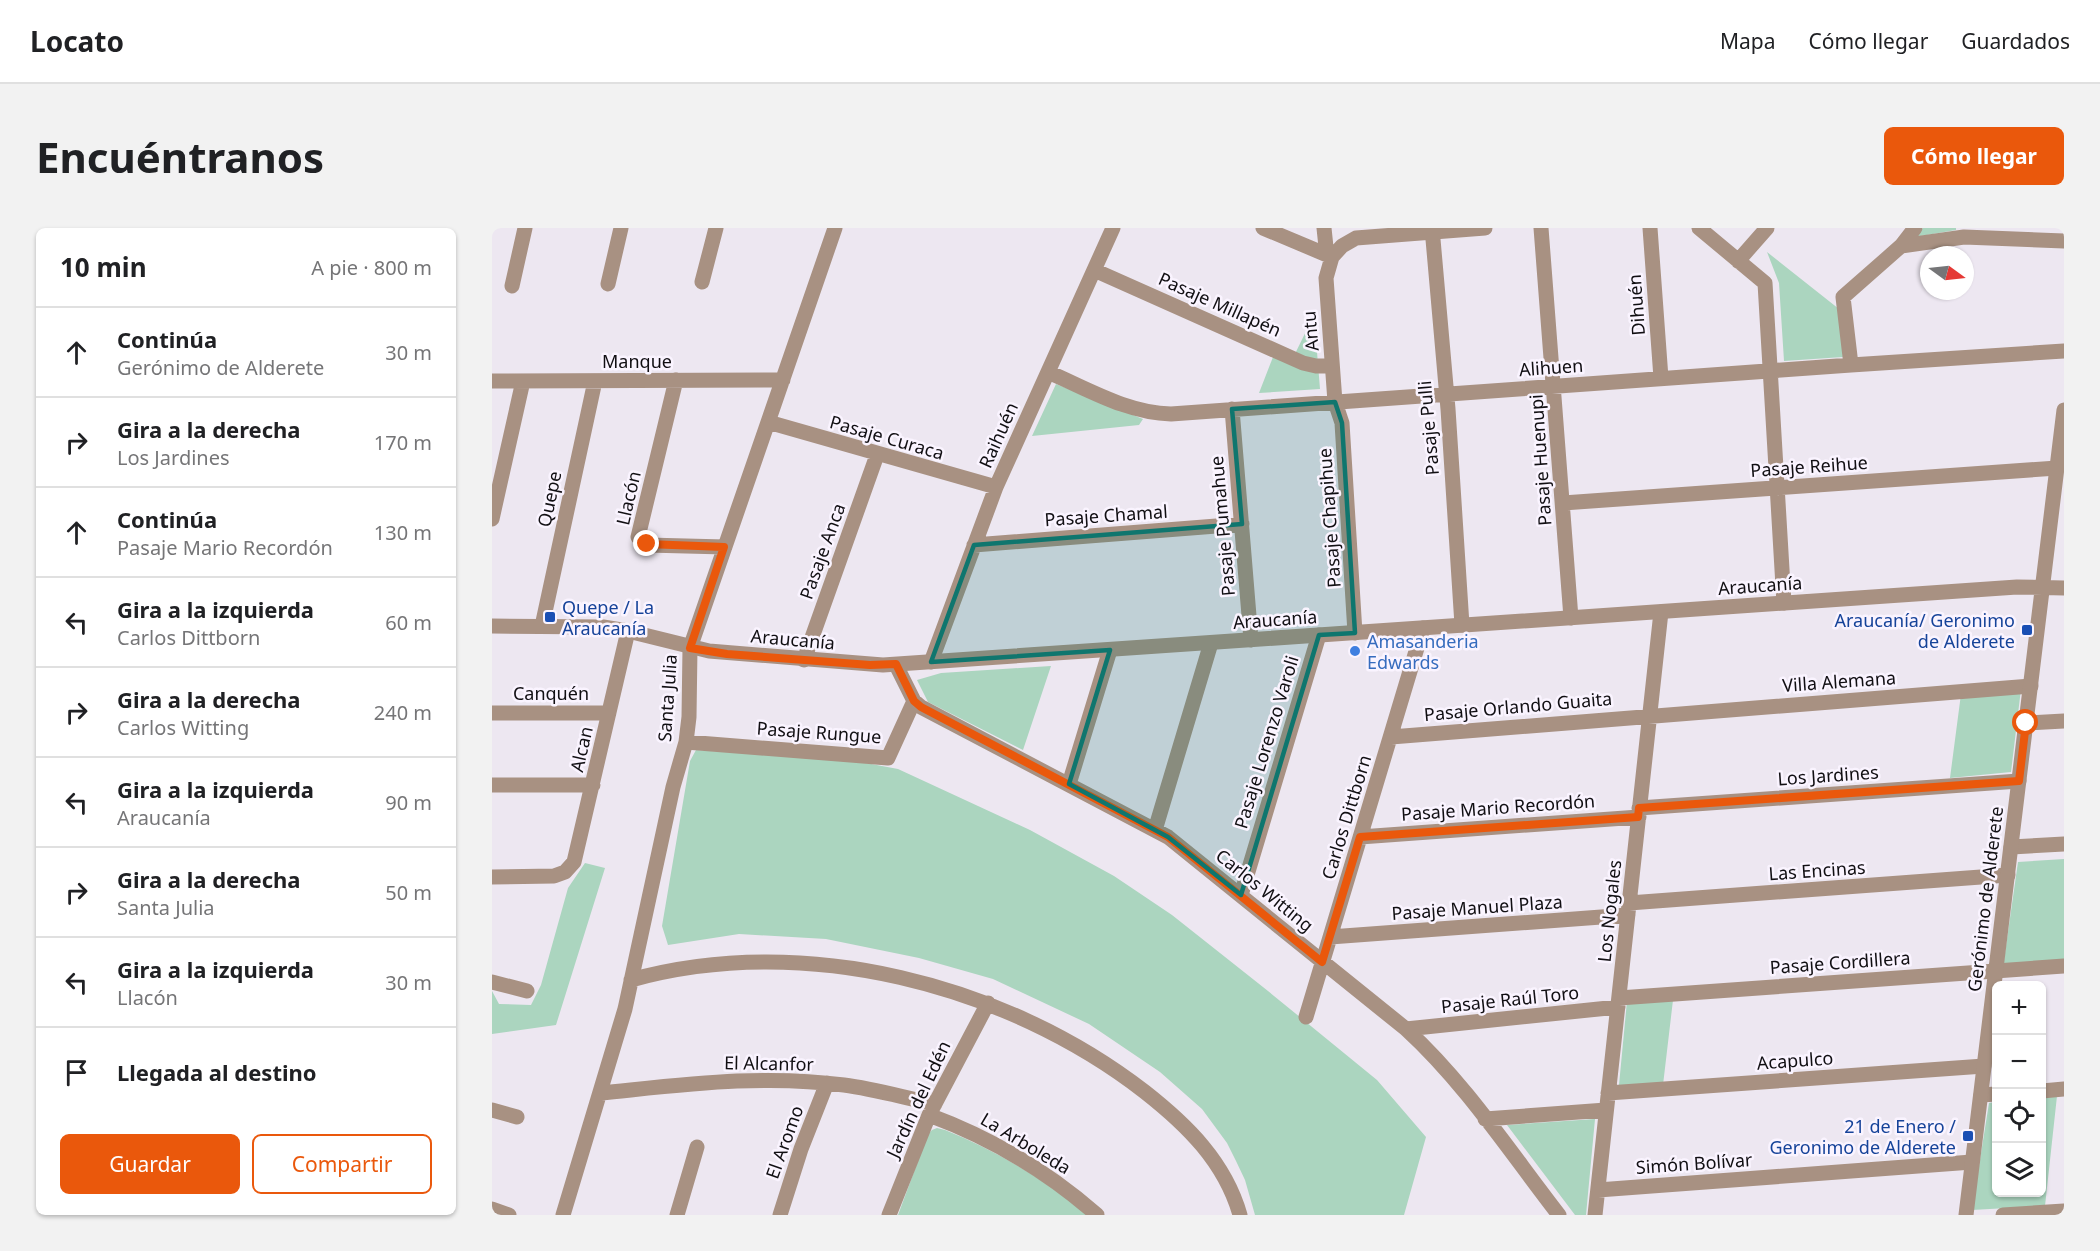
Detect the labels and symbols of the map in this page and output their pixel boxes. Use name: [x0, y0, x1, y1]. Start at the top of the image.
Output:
north arrow: [1920, 246, 1974, 300]
street label: Pasaje Millapén: [1155, 266, 1285, 342]
street label: Dihuén: [1622, 274, 1650, 336]
street label: Antu: [1296, 310, 1324, 352]
street label: Manque: [602, 349, 672, 373]
street label: Alihuen: [1518, 353, 1584, 381]
street label: Pasaje Pulli: [1412, 380, 1444, 476]
street label: Pasaje Huenupi: [1523, 393, 1557, 527]
street label: Raihuén: [973, 398, 1023, 472]
street label: Pasaje Curaca: [827, 409, 947, 465]
street label: Pasaje Chapihue: [1312, 447, 1346, 589]
street label: Pasaje Reihue: [1750, 450, 1868, 482]
street label: Pasaje Pumahue: [1204, 455, 1240, 597]
street label: Quepe: [531, 469, 567, 529]
street label: Llacón: [610, 469, 646, 527]
street label: Pasaje Chamal: [1044, 499, 1168, 531]
street label: Pasaje Anca: [794, 500, 850, 602]
route end: [633, 530, 659, 556]
street label: Araucanía: [1717, 570, 1803, 600]
place label: Quepe / La Araucanía: [562, 595, 654, 640]
street label: Araucanía: [1232, 604, 1318, 634]
place label: Araucanía/ Geronimo de Alderete: [1835, 608, 2015, 653]
marker: Quepe / La Araucanía: [543, 610, 557, 624]
street label: Araucanía: [750, 623, 836, 655]
marker: Araucanía/ Geronimo de Alderete: [2020, 623, 2034, 637]
place label: Amasanderia Edwards: [1367, 629, 1479, 674]
marker: Amasanderia Edwards: [1348, 644, 1362, 658]
street label: Santa Julia: [652, 653, 682, 743]
street label: Pasaje Lorenzo Varoli: [1228, 653, 1304, 831]
street label: Villa Alemana: [1781, 665, 1897, 697]
street label: Canquén: [513, 681, 589, 705]
street label: Pasaje Orlando Guaita: [1423, 686, 1613, 726]
route start: [2012, 709, 2038, 735]
street label: Pasaje Rungue: [756, 716, 882, 748]
street label: Alcan: [564, 724, 598, 774]
street label: Carlos Dittborn: [1316, 752, 1376, 882]
street label: Los Jardines: [1777, 759, 1879, 791]
street label: Pasaje Mario Recordón: [1400, 788, 1596, 826]
street label: Gerónimo de Alderete: [1962, 805, 2008, 993]
street label: Carlos Witting: [1211, 843, 1319, 937]
street label: Las Encinas: [1768, 855, 1866, 885]
street label: Los Nogales: [1592, 859, 1626, 963]
street label: Pasaje Manuel Plaza: [1391, 889, 1563, 925]
street label: Pasaje Cordillera: [1769, 945, 1911, 979]
street label: Pasaje Raúl Toro: [1440, 980, 1580, 1018]
street label: Jardín del Edén: [880, 1037, 956, 1163]
street label: Acapulco: [1756, 1045, 1834, 1075]
street label: El Alcanfor: [724, 1050, 815, 1076]
street label: El Aromo: [760, 1102, 808, 1182]
street label: La Arboleda: [976, 1107, 1076, 1179]
place label: 21 de Enero / Geronimo de Alderete: [1769, 1114, 1956, 1159]
marker: 21 de Enero / Geronimo de Alderete: [1961, 1129, 1975, 1143]
street label: Simón Bolívar: [1635, 1147, 1754, 1179]

